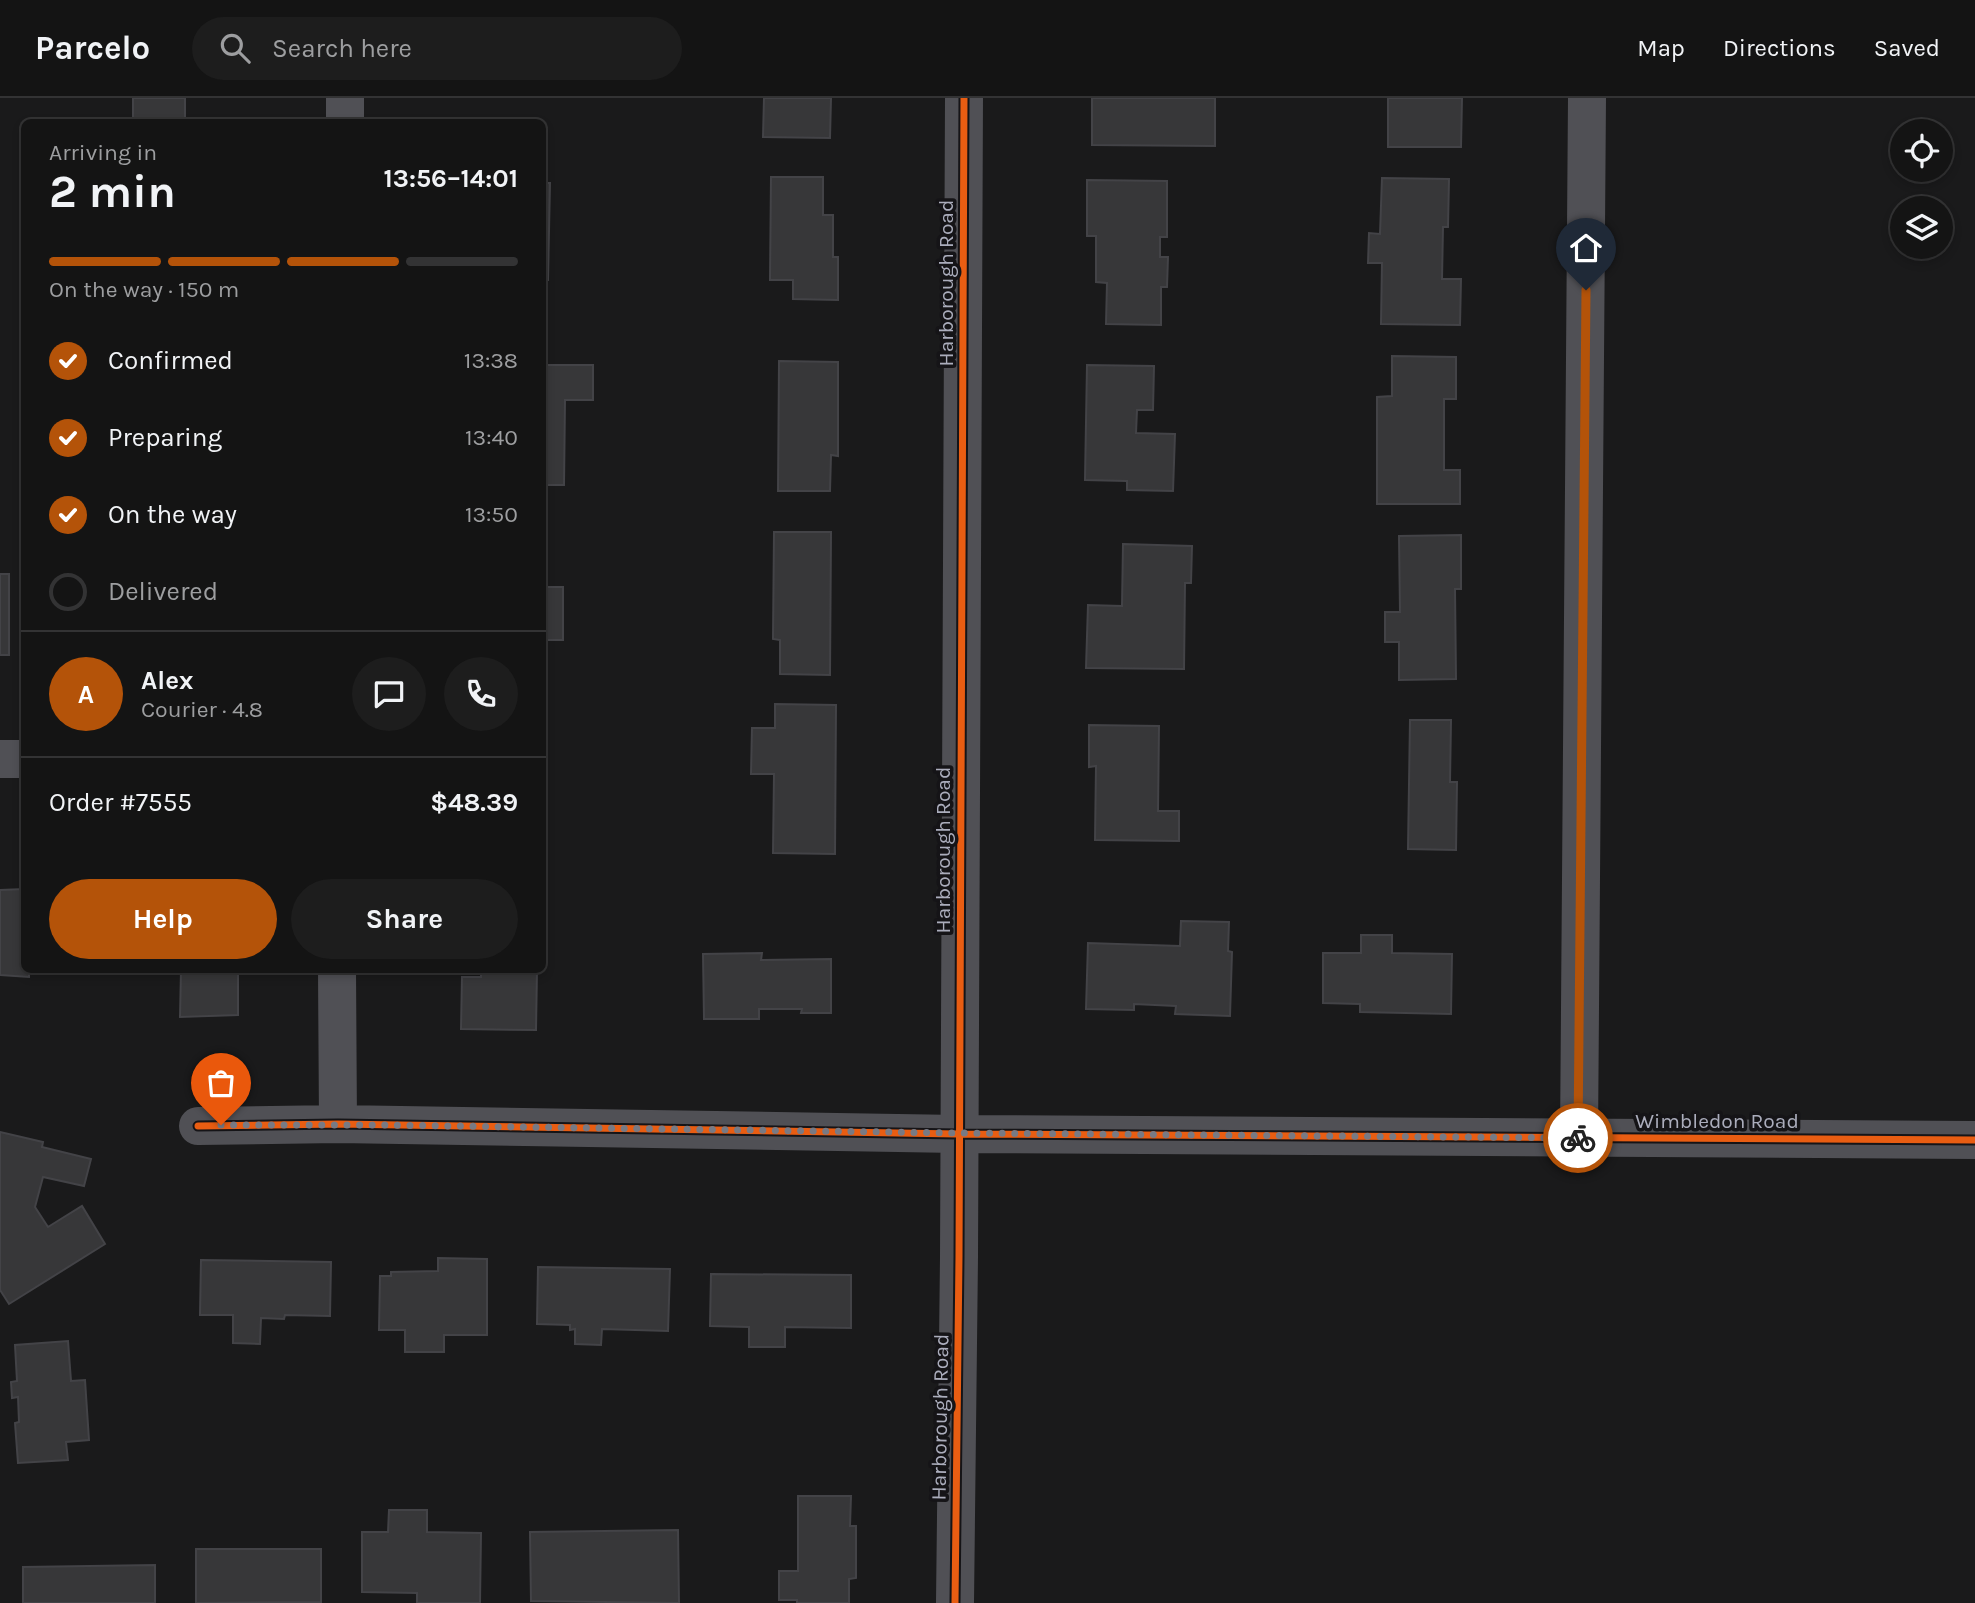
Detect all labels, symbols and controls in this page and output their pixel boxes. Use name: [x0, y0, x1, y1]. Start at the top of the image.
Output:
search box: [192, 17, 682, 80]
text: Parcelo: [35, 29, 150, 67]
icon: search: [216, 29, 254, 67]
text: Search here: [272, 33, 412, 64]
text: Map: [1637, 34, 1685, 62]
text: Directions: [1723, 34, 1836, 62]
text: Saved: [1874, 34, 1940, 62]
map controls: [1890, 119, 1953, 259]
button: locate: [1890, 119, 1953, 182]
text: Arriving in: [49, 139, 157, 166]
text: 13:56–14:01: [384, 163, 518, 194]
text: 2 min: [49, 165, 176, 219]
button: layers: [1890, 196, 1953, 259]
street label: Harborough Road: [934, 200, 958, 366]
pin: [1556, 218, 1616, 290]
icon: home: [1567, 229, 1605, 267]
text: On the way · 150 m: [49, 276, 239, 303]
icon: check: [49, 342, 87, 380]
text: Confirmed: [108, 345, 233, 376]
text: 13:38: [464, 347, 518, 374]
icon: check: [49, 419, 87, 457]
text: Preparing: [108, 422, 222, 453]
text: 13:40: [465, 424, 518, 451]
icon: check: [49, 496, 87, 534]
text: On the way: [108, 499, 237, 530]
text: 13:50: [465, 501, 518, 528]
text: Delivered: [108, 576, 218, 607]
button: chat: [352, 657, 426, 731]
button: phone: [444, 657, 518, 731]
text: Alex: [141, 665, 193, 696]
text: A: [78, 679, 94, 710]
text: Courier · 4.8: [141, 696, 263, 723]
street label: Harborough Road: [931, 767, 955, 933]
text: Order #7555: [49, 787, 192, 818]
text: $48.39: [430, 787, 518, 818]
button: Help: [49, 879, 277, 959]
button: Share: [291, 879, 518, 959]
pin: [191, 1053, 251, 1125]
icon: bag: [202, 1064, 240, 1102]
courier: [1543, 1103, 1613, 1173]
street label: Wimbledon Road: [1635, 1109, 1799, 1133]
icon: bike: [1559, 1119, 1597, 1157]
street label: Harborough Road: [927, 1333, 953, 1501]

